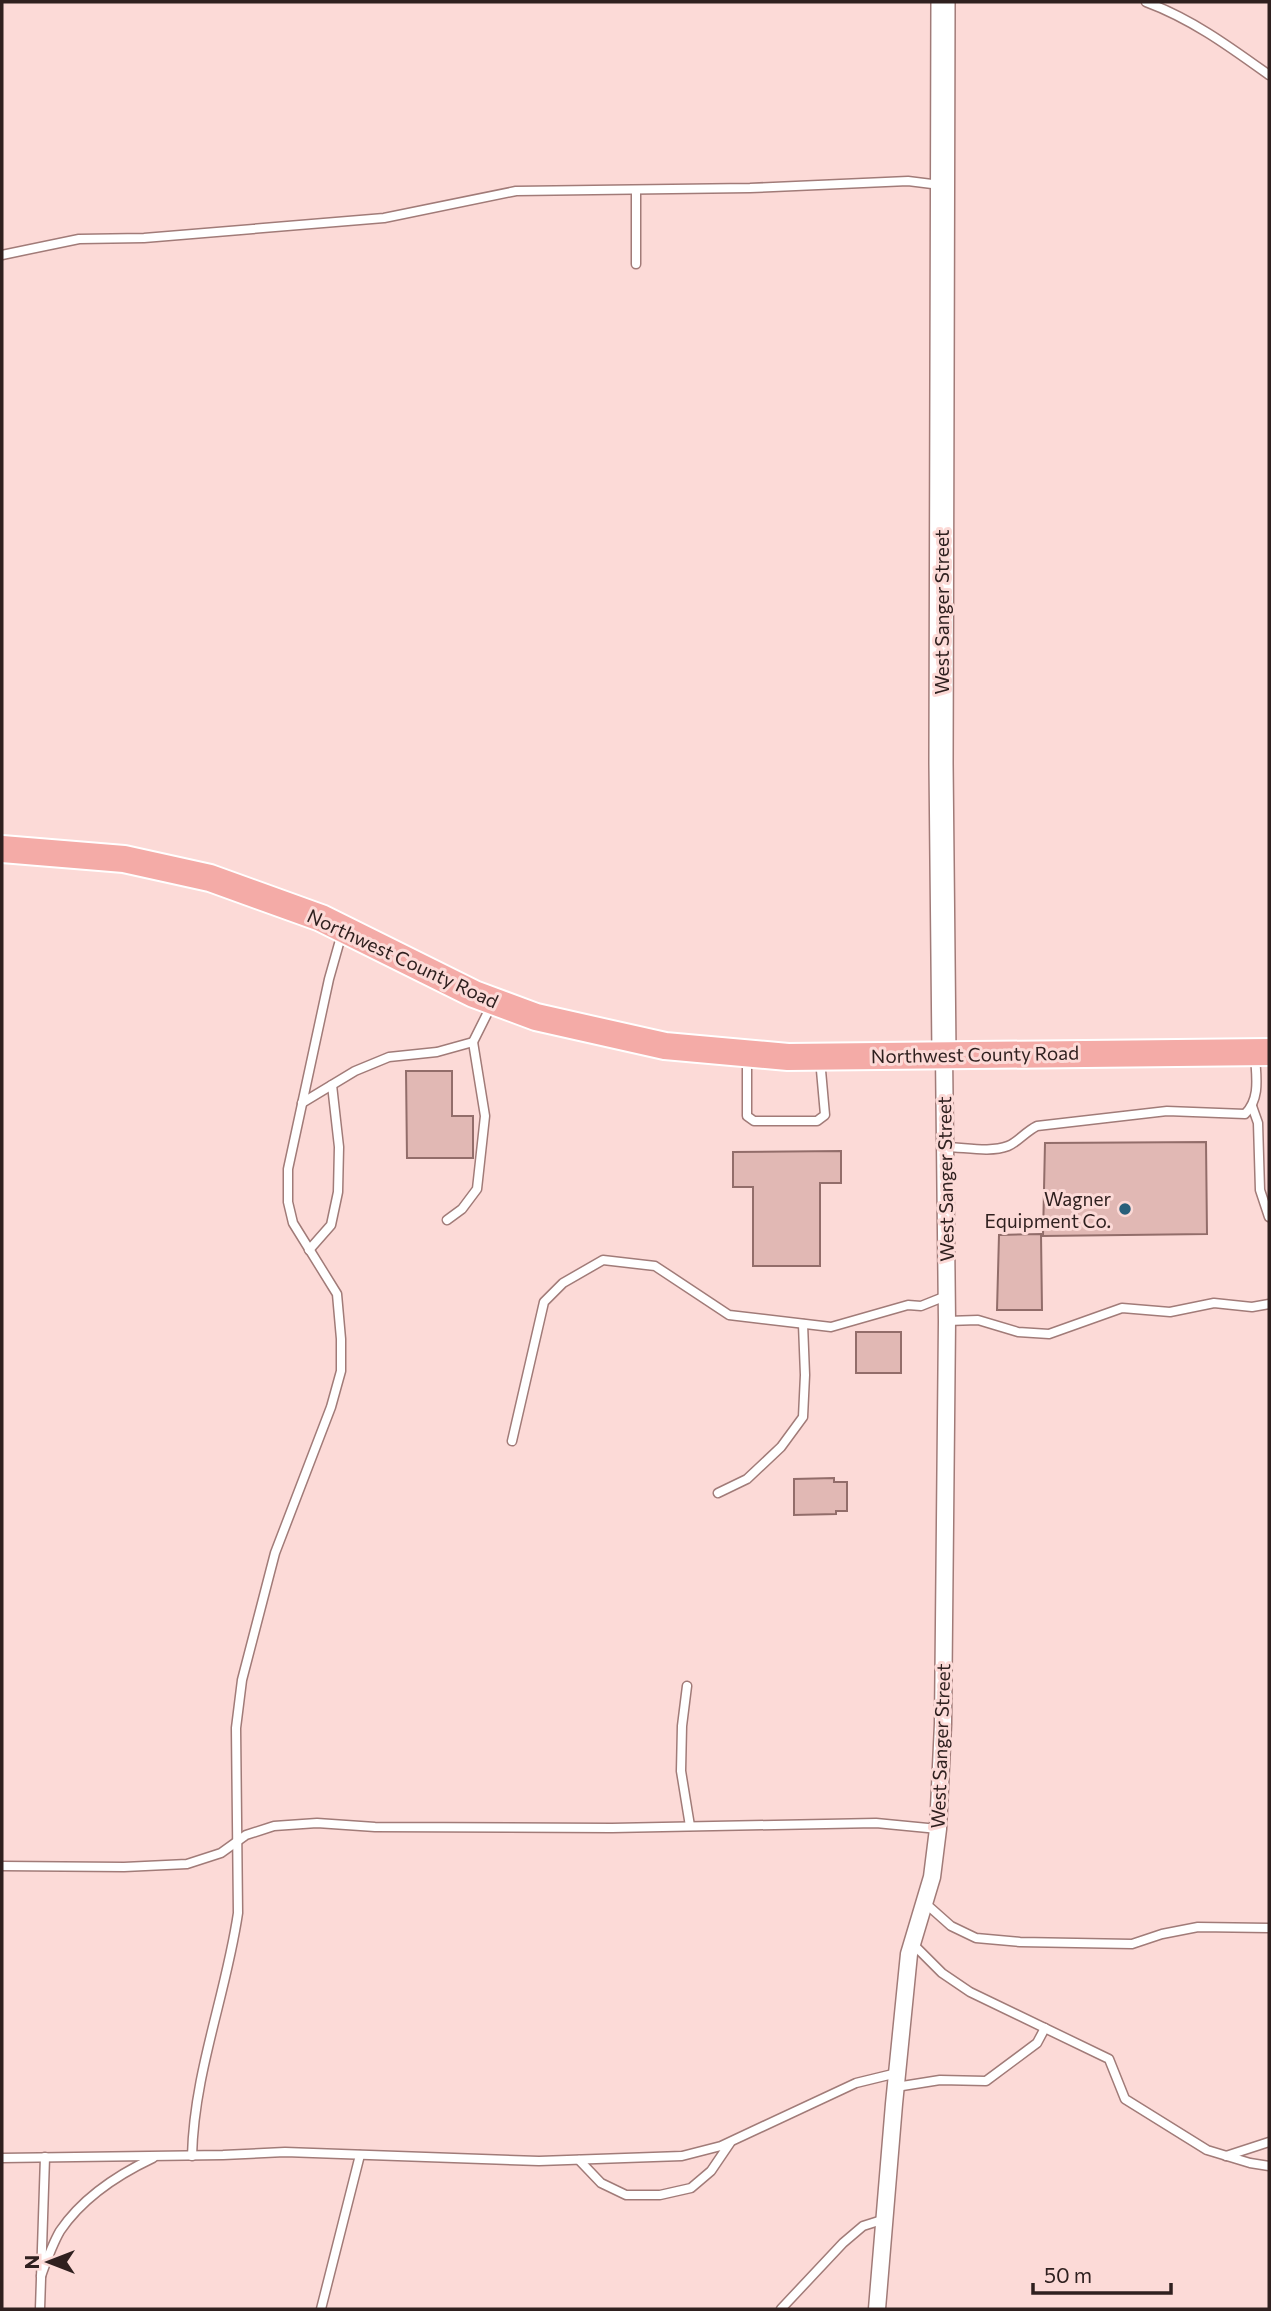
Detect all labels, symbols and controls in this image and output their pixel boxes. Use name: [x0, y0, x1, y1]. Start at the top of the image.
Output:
street label: West Sanger Street: [930, 529, 953, 695]
street label: Northwest County Road: [304, 904, 502, 1012]
street label: Northwest County Road: [871, 1041, 1079, 1067]
street label: West Sanger Street: [932, 1096, 958, 1262]
place label: Wagner Equipment Co.: [985, 1187, 1111, 1232]
marker: Wagner Equipment Co.: [1117, 1201, 1133, 1217]
street label: West Sanger Street: [926, 1663, 954, 1829]
north arrow: [14, 2227, 84, 2297]
scale bar: [1033, 2252, 1171, 2296]
text: N: [20, 2255, 43, 2269]
text: 50 m: [1044, 2262, 1092, 2287]

